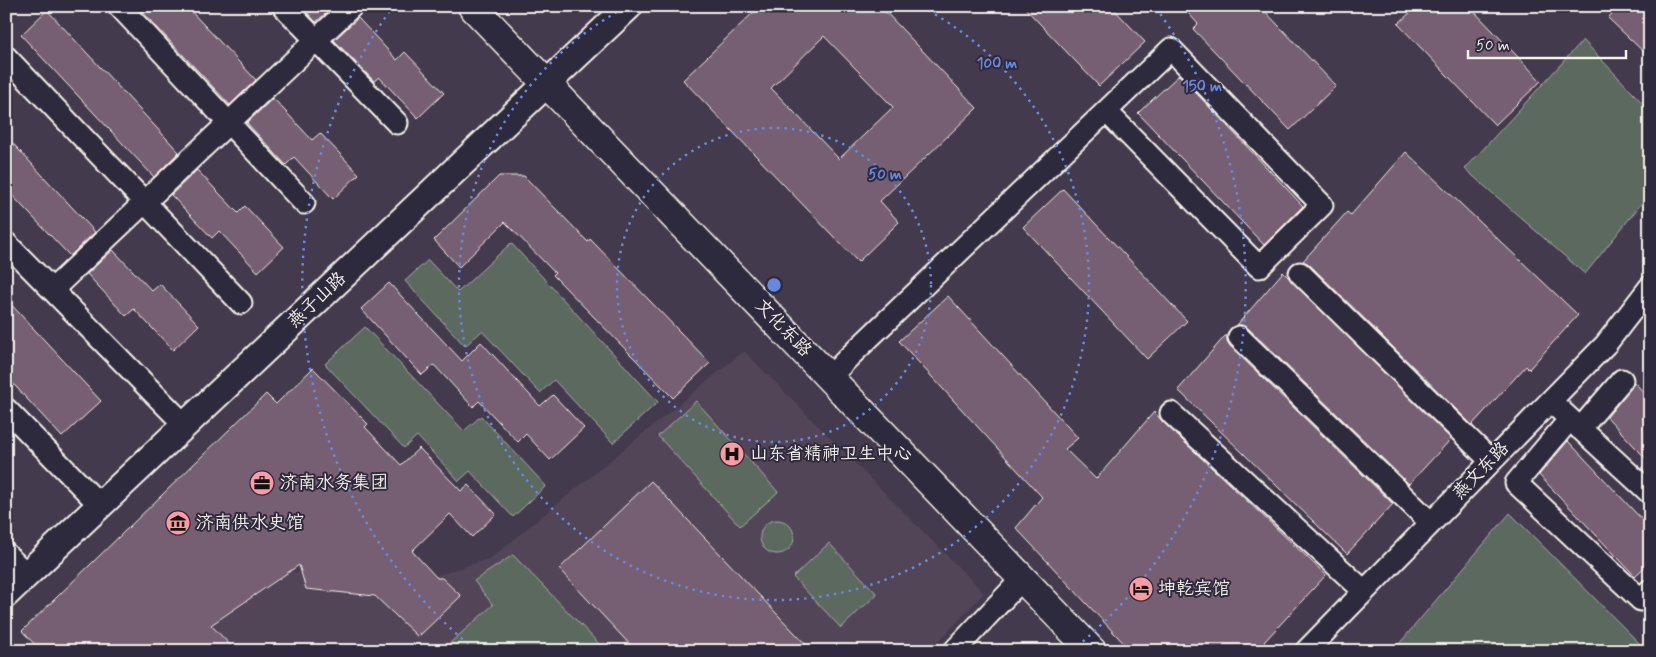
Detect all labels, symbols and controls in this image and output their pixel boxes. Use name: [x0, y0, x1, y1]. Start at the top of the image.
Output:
scale bar: [1468, 28, 1626, 60]
text: 50 m: [1476, 36, 1510, 56]
text: 100 m: [977, 54, 1017, 74]
text: 150 m: [1182, 77, 1222, 97]
text: 50 m: [868, 165, 902, 185]
street label: 燕子山路: [282, 267, 352, 333]
centre of rings: [765, 276, 783, 294]
street label: 文化东路: [749, 294, 817, 362]
street label: 燕文东路: [1447, 437, 1515, 505]
hospital icon: 山东省精神卫生中心: [719, 441, 745, 467]
place label: 山东省精神卫生中心: [750, 442, 912, 466]
office icon: 济南水务集团: [249, 470, 275, 496]
place label: 济南水务集团: [280, 471, 388, 495]
museum icon: 济南供水史馆: [165, 510, 191, 536]
place label: 济南供水史馆: [196, 511, 304, 535]
hotel icon: 坤乾宾馆: [1128, 576, 1154, 602]
place label: 坤乾宾馆: [1158, 577, 1230, 601]

